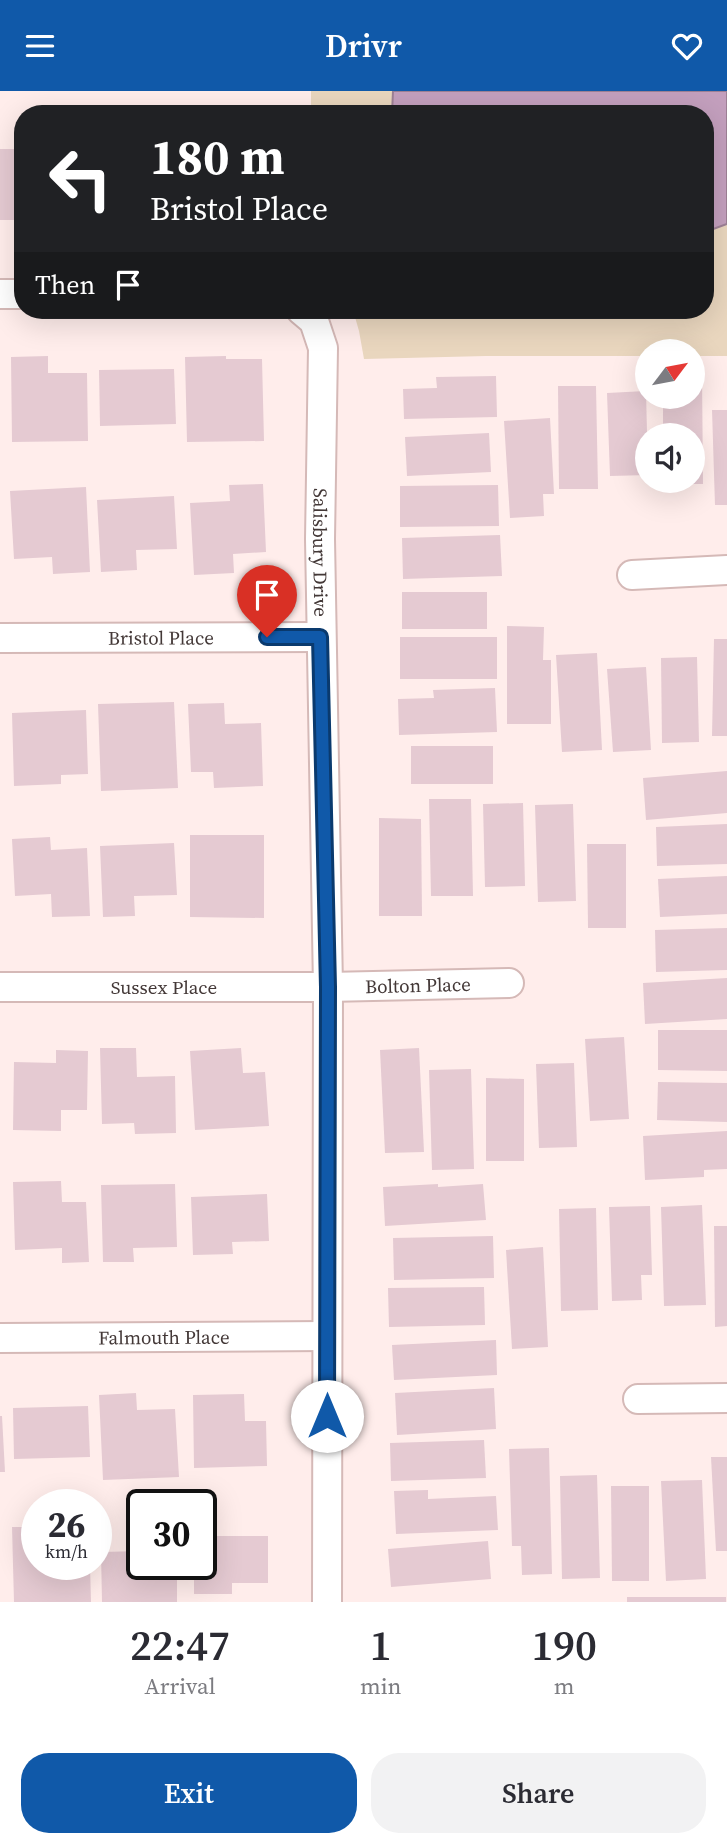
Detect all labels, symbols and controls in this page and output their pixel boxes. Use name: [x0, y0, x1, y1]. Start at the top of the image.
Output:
text: Drivr: [325, 24, 402, 68]
icon: menu: [21, 27, 59, 65]
icon: heart: [668, 27, 706, 65]
text: 180 m: [150, 123, 285, 190]
icon: left: [35, 133, 126, 224]
text: Bristol Place: [150, 187, 328, 231]
icon: arrive: [109, 266, 147, 304]
text: Then: [35, 267, 95, 303]
north arrow: [635, 339, 705, 409]
map controls: [635, 339, 705, 493]
button: sound: [635, 423, 705, 493]
street label: Salisbury Drive: [307, 488, 334, 617]
pin: [237, 565, 297, 637]
icon: arrive: [248, 576, 286, 614]
street label: Bristol Place: [108, 624, 214, 651]
street label: Bolton Place: [365, 971, 471, 999]
street label: Sussex Place: [111, 974, 217, 1000]
street label: Falmouth Place: [98, 1324, 230, 1350]
position arrow: [290, 1379, 364, 1453]
speed limit sign: 30: [126, 1489, 217, 1580]
text: 26: [48, 1501, 85, 1549]
text: km/h: [45, 1539, 88, 1564]
text: 22:47: [130, 1616, 230, 1674]
text: 1: [370, 1616, 392, 1674]
text: 190: [531, 1616, 597, 1674]
text: Arrival: [144, 1670, 216, 1702]
text: min: [360, 1670, 401, 1702]
text: m: [554, 1670, 575, 1702]
button: Exit: [21, 1753, 357, 1833]
button: Share: [371, 1753, 706, 1833]

